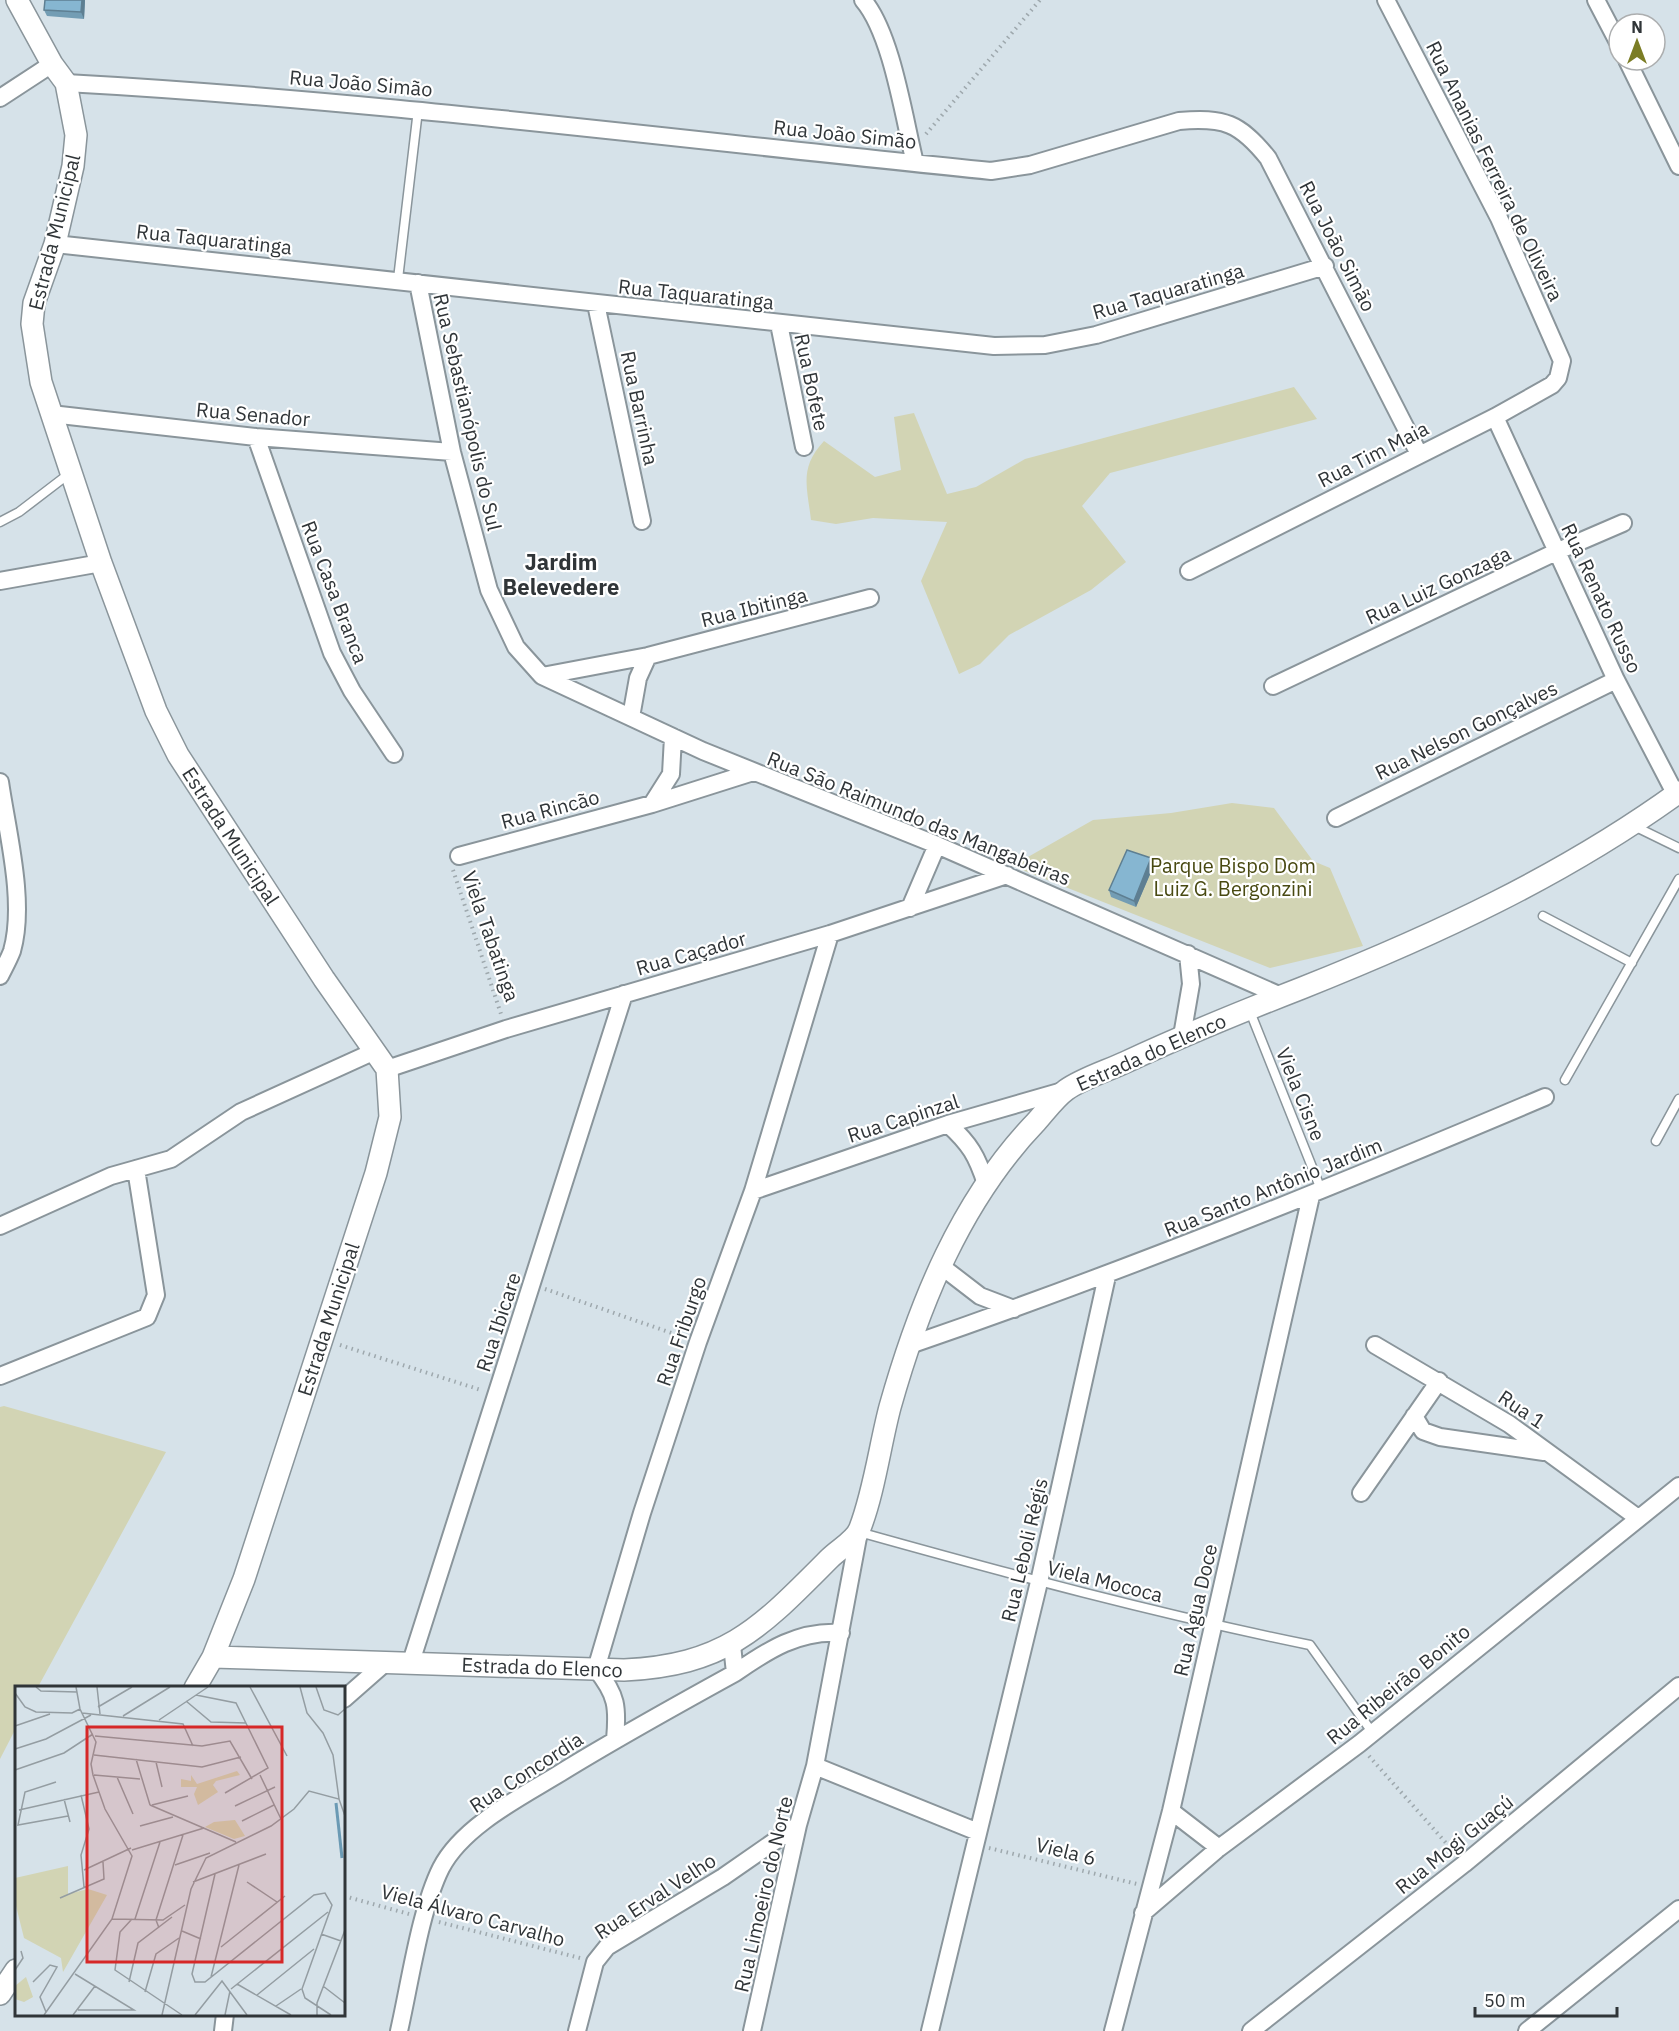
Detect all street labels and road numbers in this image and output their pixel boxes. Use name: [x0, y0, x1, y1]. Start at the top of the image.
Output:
street label: Rua Ananias Ferreira de Oliveira: [1420, 36, 1570, 306]
street label: Rua João Simão: [288, 63, 434, 103]
street label: Rua João Simão: [772, 113, 918, 155]
street label: Estrada Municipal: [22, 151, 86, 313]
street label: Rua João Simão: [1293, 176, 1383, 316]
street label: Rua Taquaratinga: [135, 217, 294, 261]
street label: Rua Taquaratinga: [1089, 256, 1247, 326]
street label: Rua Taquaratinga: [617, 272, 776, 316]
street label: Rua Sebastianópolis do Sul: [428, 291, 508, 533]
street label: Rua Bofete: [789, 331, 836, 433]
street label: Rua Barrinha: [615, 348, 665, 468]
street label: Rua Senador: [195, 396, 311, 432]
street label: Rua Tim Maia: [1313, 414, 1433, 493]
street label: Rua Casa Branca: [295, 517, 375, 668]
street label: Rua Renato Russo: [1555, 519, 1649, 677]
street label: Rua Luiz Gonzaga: [1361, 539, 1515, 630]
street label: Rua Ibitinga: [698, 581, 810, 633]
street label: Rua Nelson Gonçalves: [1370, 674, 1562, 786]
street label: Rua São Raimundo das Mangabeiras: [763, 745, 1075, 891]
street label: Estrada Municipal: [176, 762, 286, 910]
street label: Rua Rincão: [498, 783, 602, 835]
street label: Viela Tabatinga: [456, 867, 526, 1005]
street label: Rua Caçador: [633, 924, 749, 982]
street label: Estrada do Elenco: [1072, 1007, 1230, 1097]
street label: Viela Cisne: [1270, 1043, 1332, 1145]
street label: Rua Capinzal: [844, 1087, 962, 1149]
street label: Rua Santo Antônio Jardim: [1160, 1131, 1386, 1243]
street label: Estrada Municipal: [290, 1239, 366, 1399]
street label: Rua Ibicare: [469, 1269, 527, 1375]
street label: Rua Friburgo: [650, 1273, 712, 1389]
street label: Rua 1: [1493, 1383, 1551, 1435]
street label: Rua Leboli Régis: [994, 1475, 1054, 1625]
street label: Rua Água Doce: [1167, 1541, 1223, 1679]
street label: Viela Mococa: [1044, 1554, 1166, 1608]
street label: Rua Ribeirão Bonito: [1321, 1618, 1475, 1750]
street label: Estrada do Elenco: [461, 1651, 623, 1683]
street label: Rua Concordia: [464, 1725, 588, 1819]
street label: Rua Mogi Guaçú: [1389, 1788, 1519, 1900]
street label: Rua Limoeiro do Norte: [727, 1793, 799, 1995]
street label: Viela 6: [1033, 1831, 1099, 1871]
street label: Rua Erval Velho: [589, 1847, 721, 1945]
street label: Viela Álvaro Carvalho: [378, 1877, 568, 1953]

